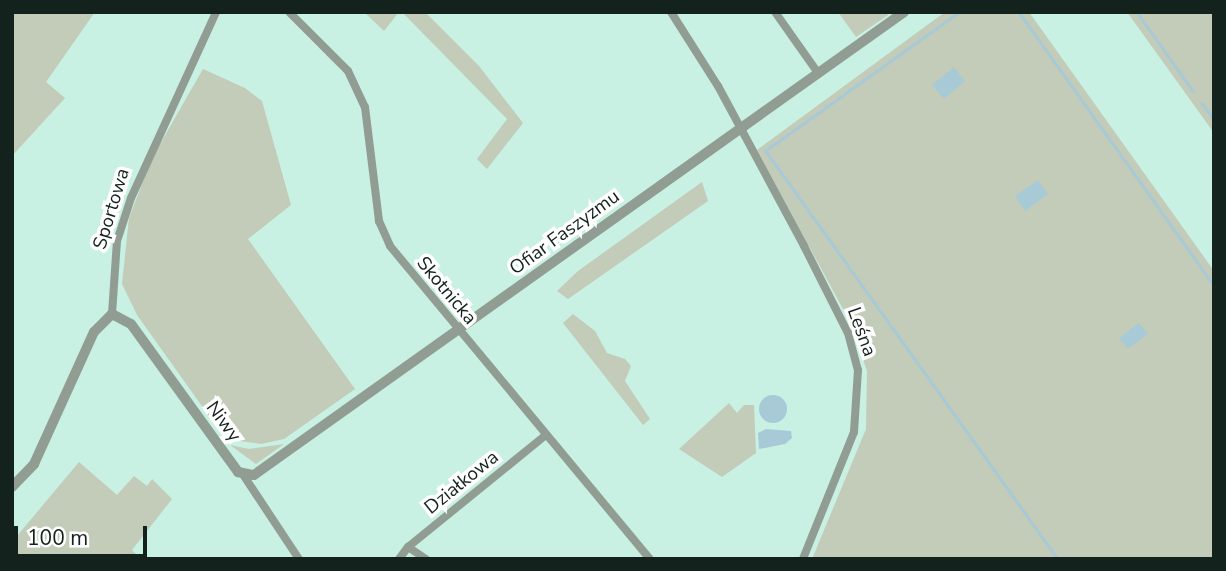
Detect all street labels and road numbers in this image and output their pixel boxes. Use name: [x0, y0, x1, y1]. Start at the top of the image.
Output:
street label: Sportowa: [89, 166, 135, 252]
street label: Ofiar Faszyzmu: [506, 186, 624, 280]
street label: Skotnicka: [411, 252, 481, 330]
street label: Leśna: [842, 304, 880, 360]
street label: Niwy: [201, 397, 245, 447]
street label: Działkowa: [420, 446, 504, 520]

